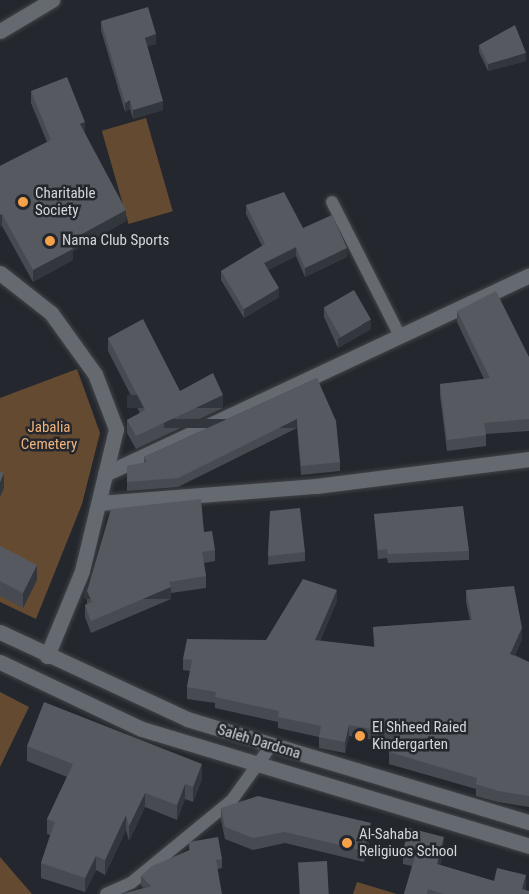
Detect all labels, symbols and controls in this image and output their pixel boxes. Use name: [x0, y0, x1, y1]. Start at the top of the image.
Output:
place label: Charitable Society: [35, 184, 95, 219]
marker: Charitable Society: [16, 195, 30, 209]
place label: Nama Club Sports: [62, 232, 169, 250]
marker: Nama Club Sports: [43, 234, 57, 248]
park label: Jabalia Cemetery: [21, 418, 77, 453]
place label: El Shheed Raied Kindergarten: [372, 718, 467, 753]
street label: Saleh Dardona: [215, 721, 303, 763]
marker: El Shheed Raied Kindergarten: [353, 729, 367, 743]
place label: Al-Sahaba Religiuos School: [359, 825, 457, 860]
marker: Al-Sahaba Religiuos School: [340, 836, 354, 850]

